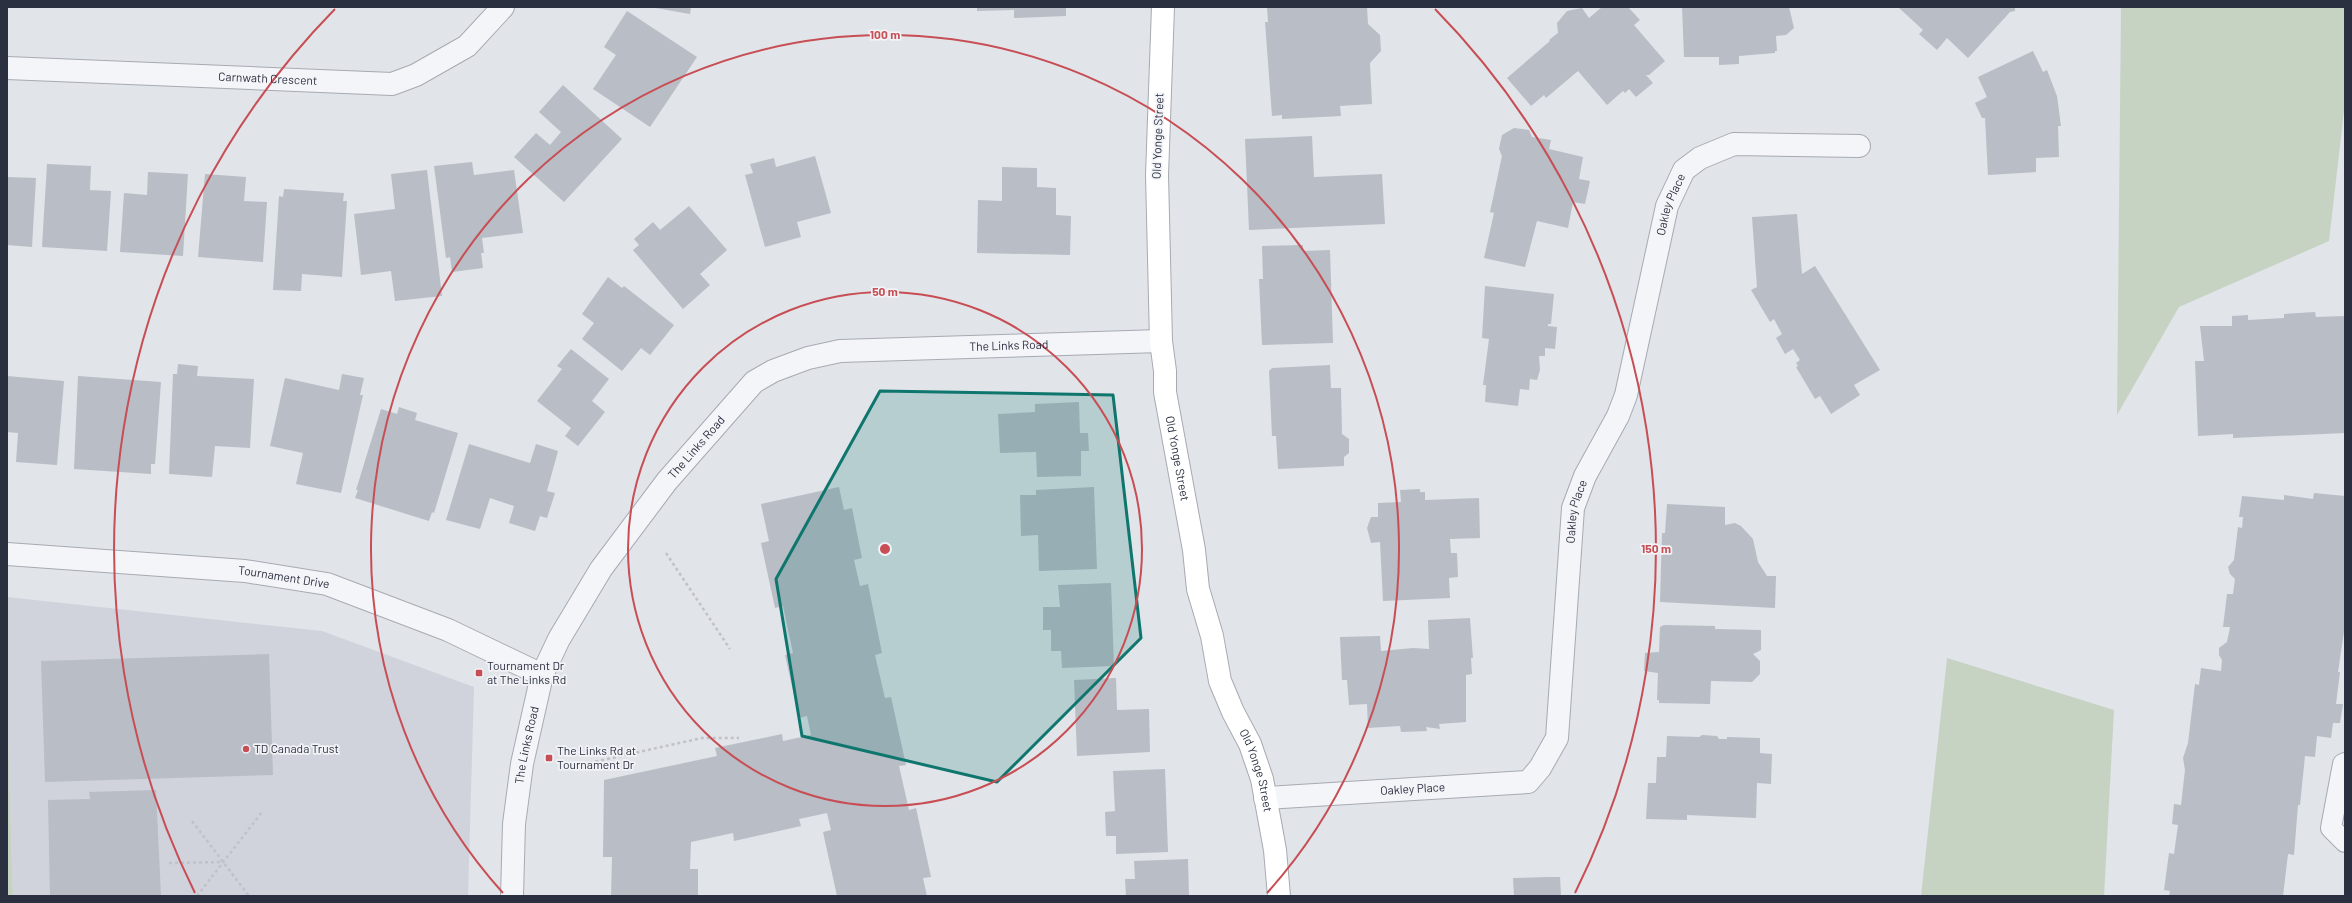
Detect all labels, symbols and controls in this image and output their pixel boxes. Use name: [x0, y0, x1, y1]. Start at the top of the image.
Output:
text: 100 m: [870, 27, 900, 41]
street label: Carnwath Crescent: [218, 69, 318, 87]
street label: Old Yonge Street: [1149, 93, 1166, 179]
street label: Oakley Place: [1653, 171, 1687, 237]
text: 50 m: [872, 284, 898, 298]
street label: The Links Road: [969, 337, 1049, 353]
street label: The Links Road: [664, 412, 727, 481]
street label: Old Yonge Street: [1164, 415, 1193, 502]
street label: Oakley Place: [1563, 477, 1589, 544]
text: 150 m: [1641, 541, 1671, 555]
centre of rings: [878, 542, 892, 556]
street label: Tournament Drive: [238, 563, 331, 590]
place label: Tournament Dr at The Links Rd: [487, 658, 566, 686]
marker: Tournament Dr at The Links Rd: [474, 668, 484, 678]
street label: The Links Road: [511, 705, 541, 785]
street label: Old Yonge Street: [1237, 726, 1276, 813]
place label: TD Canada Trust: [254, 741, 339, 755]
place label: The Links Rd at Tournament Dr: [557, 743, 636, 771]
marker: TD Canada Trust: [241, 744, 251, 754]
marker: The Links Rd at Tournament Dr: [544, 753, 554, 763]
street label: Oakley Place: [1380, 779, 1446, 797]

